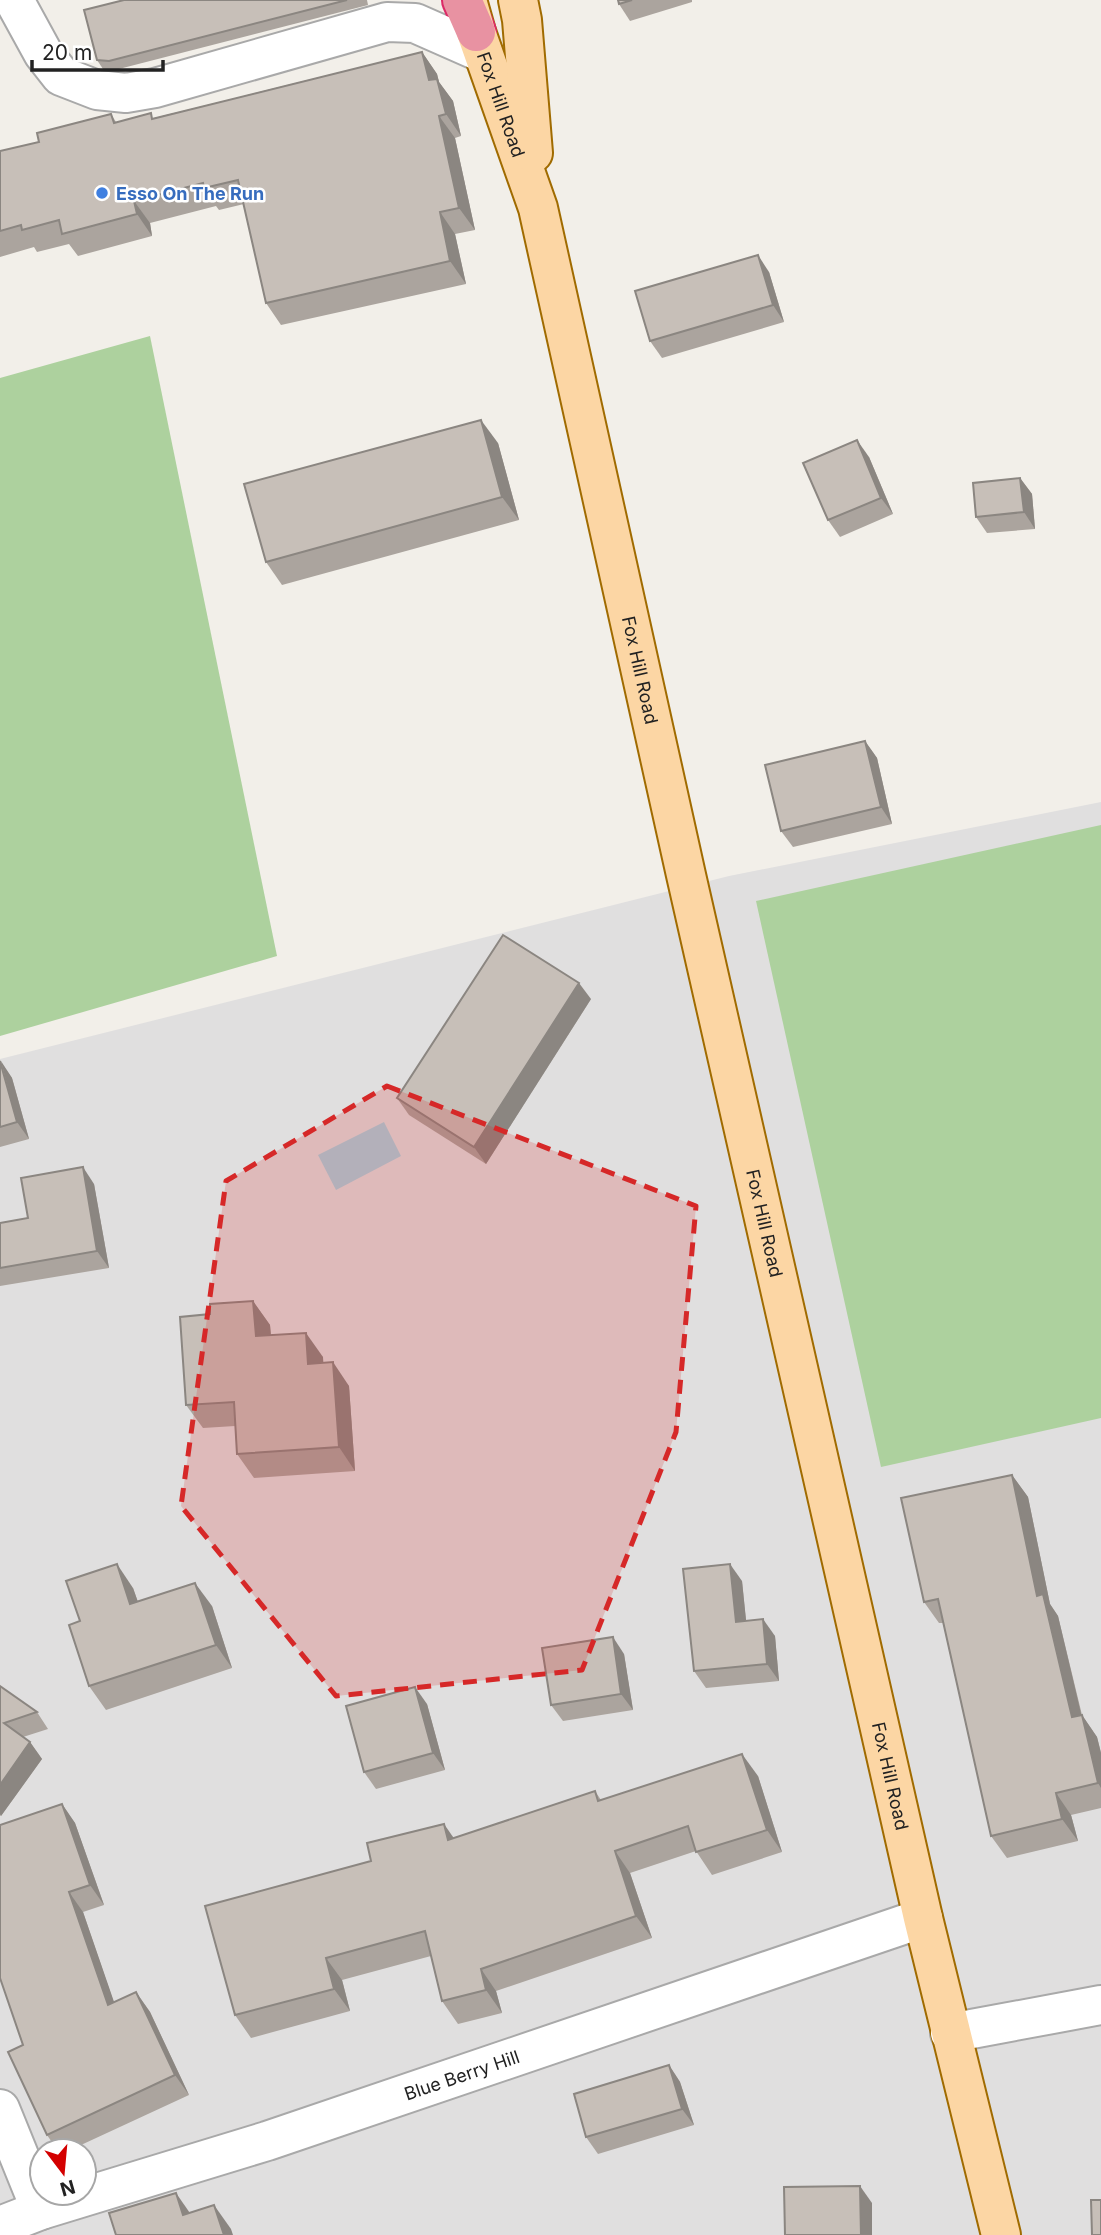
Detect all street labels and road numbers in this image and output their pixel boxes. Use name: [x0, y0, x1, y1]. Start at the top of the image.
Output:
street label: Fox Hill Road: [473, 49, 530, 160]
street label: Fox Hill Road: [618, 614, 663, 726]
street label: Fox Hill Road: [743, 1167, 788, 1279]
street label: Fox Hill Road: [868, 1720, 913, 1832]
street label: Blue Berry Hill: [401, 2045, 522, 2104]

